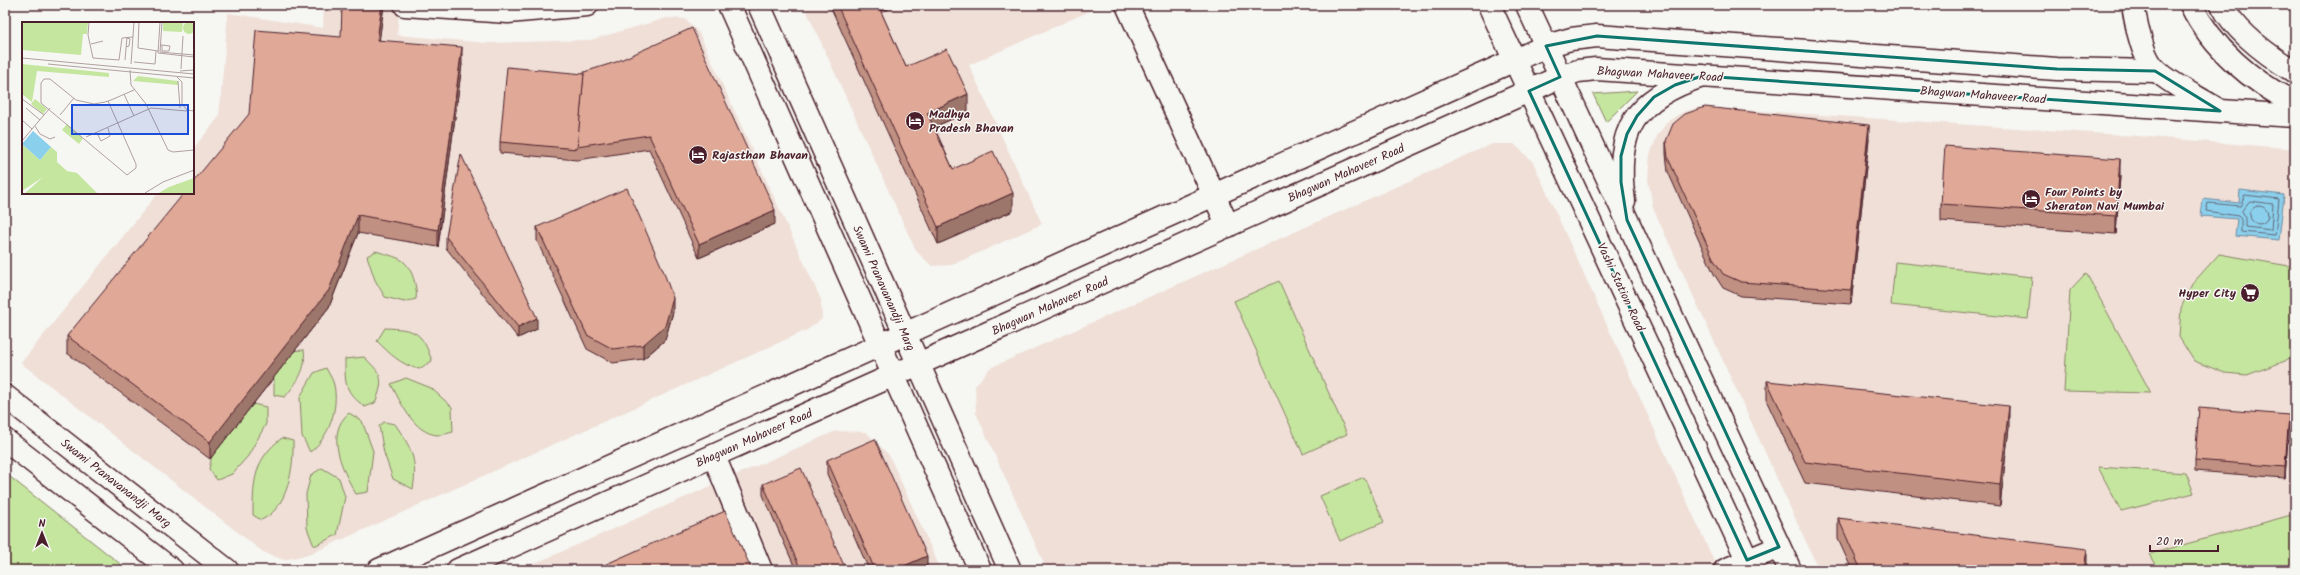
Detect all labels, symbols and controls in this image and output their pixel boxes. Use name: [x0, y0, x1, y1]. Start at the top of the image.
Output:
inset map: [22, 22, 194, 194]
street label: Bhagwan Mahaveer Road: [1596, 62, 1724, 87]
street label: Bhagwan Mahaveer Road: [1919, 82, 2048, 109]
place label: Madhya Pradesh Bhavan: [929, 105, 1014, 138]
hotel icon: Madhya Pradesh Bhavan: [904, 110, 926, 132]
street label: Bhagwan Mahaveer Road: [1285, 139, 1409, 208]
hotel icon: Rajasthan Bhavan: [687, 144, 709, 166]
place label: Rajasthan Bhavan: [712, 146, 808, 165]
place label: Four Points by Sheraton Navi Mumbai: [2045, 183, 2165, 216]
hotel icon: Four Points by Sheraton Navi Mumbai: [2020, 188, 2042, 210]
street label: Swami Pranavanandji Marg: [847, 222, 920, 354]
street label: Vashi Station Road: [1592, 240, 1650, 336]
street label: Bhagwan Mahaveer Road: [989, 272, 1113, 341]
supermarket icon: Hyper City: [2239, 282, 2261, 304]
place label: Hyper City: [2178, 284, 2237, 303]
street label: Bhagwan Mahaveer Road: [693, 404, 817, 473]
street label: Swami Pranavanandji Marg: [56, 434, 175, 533]
north arrow: [22, 513, 62, 553]
text: N: [39, 515, 46, 533]
scale bar: [2150, 527, 2218, 553]
text: 20 m: [2156, 532, 2184, 551]

